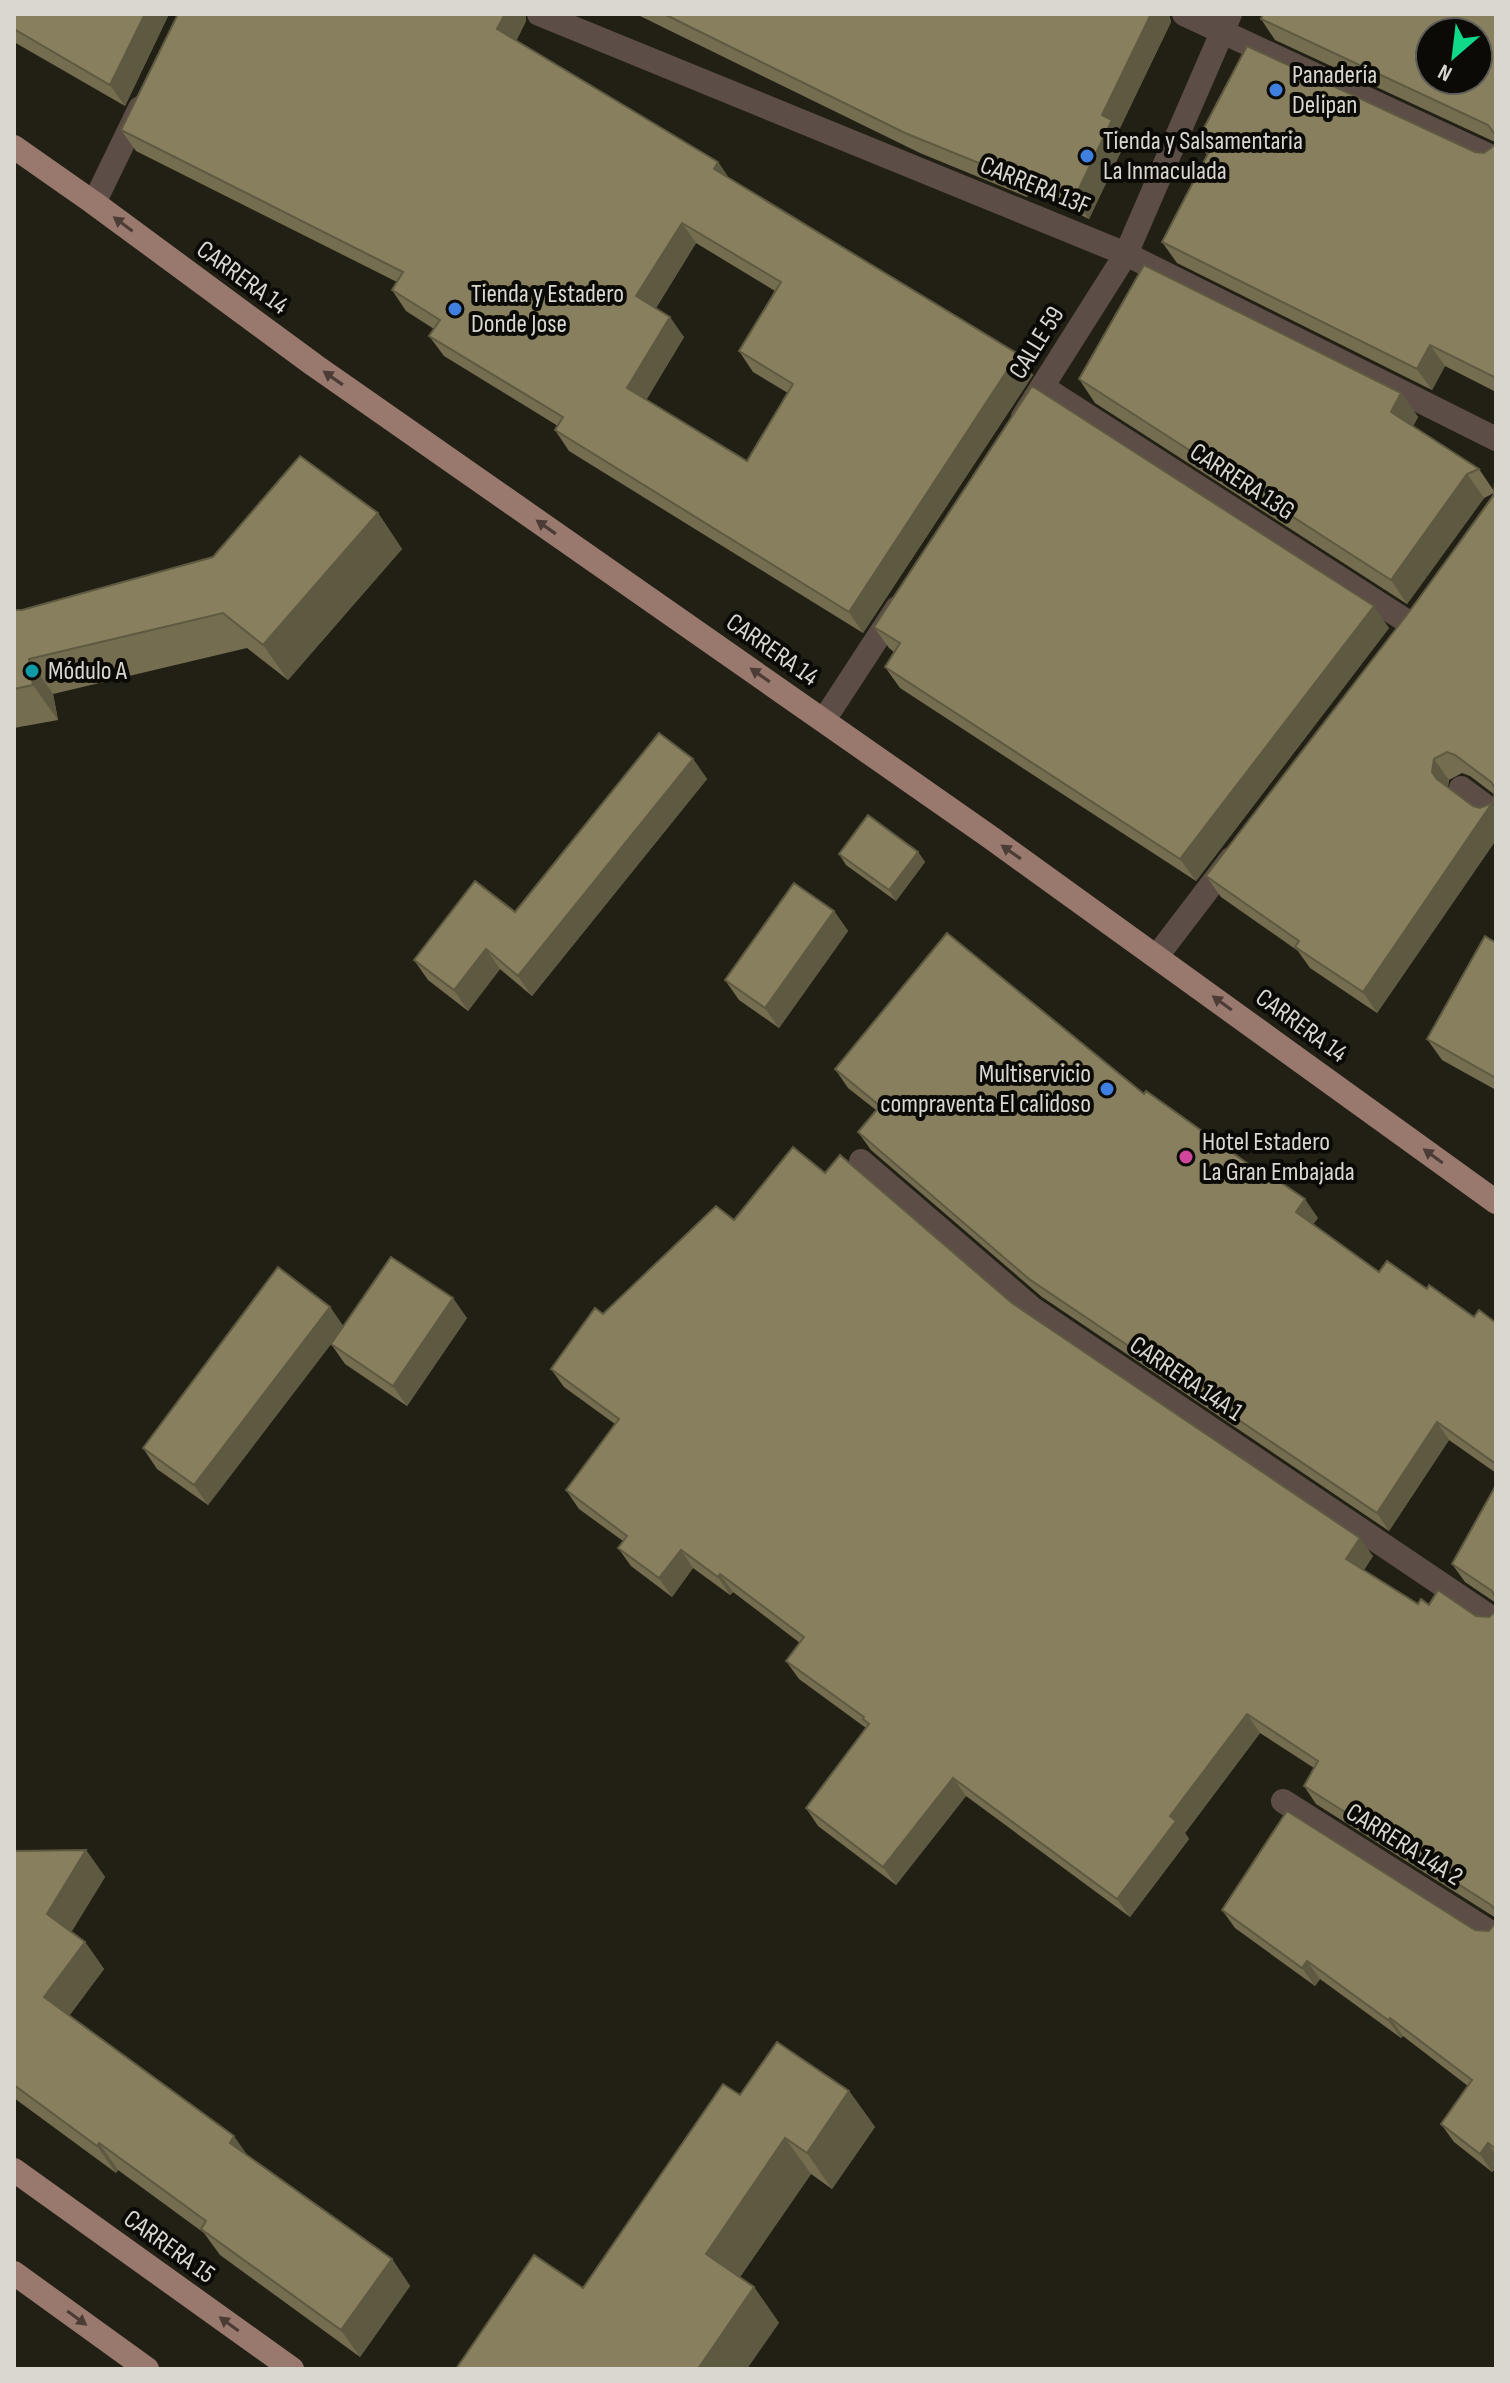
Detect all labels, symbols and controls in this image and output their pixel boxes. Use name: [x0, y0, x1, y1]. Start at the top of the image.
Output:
north arrow: [1414, 16, 1494, 96]
text: N: [1434, 58, 1457, 87]
place label: Panadería Delipan: [1292, 60, 1377, 121]
marker: Panadería Delipan: [1267, 81, 1285, 99]
place label: Tienda y Salsamentaria La Inmaculada: [1103, 126, 1303, 187]
marker: Tienda y Salsamentaria La Inmaculada: [1078, 147, 1096, 165]
street label: CARRERA 13F: [976, 150, 1094, 222]
one-way arrow: [113, 217, 133, 233]
street label: CARRERA 14: [190, 234, 294, 322]
place label: Tienda y Estadero Donde Jose: [471, 279, 624, 340]
marker: Tienda y Estadero Donde Jose: [446, 300, 464, 318]
street label: CALLE 59: [1003, 301, 1071, 385]
one-way arrow: [322, 371, 343, 386]
street label: CARRERA 13G: [1184, 437, 1300, 527]
one-way arrow: [536, 520, 557, 535]
street label: CARRERA 14: [720, 607, 824, 693]
place label: Módulo A: [48, 656, 128, 687]
marker: Módulo A: [23, 662, 41, 680]
one-way arrow: [749, 668, 770, 683]
one-way arrow: [1000, 845, 1021, 860]
street label: CARRERA 14: [1249, 982, 1353, 1070]
one-way arrow: [1212, 996, 1233, 1012]
place label: Multiservicio compraventa El calidoso: [880, 1059, 1091, 1120]
marker: Multiservicio compraventa El calidoso: [1098, 1080, 1116, 1098]
place label: Hotel Estadero La Gran Embajada: [1202, 1127, 1355, 1188]
marker: Hotel Estadero La Gran Embajada: [1177, 1148, 1195, 1166]
one-way arrow: [1422, 1149, 1443, 1164]
street label: CARRERA 14A 1: [1123, 1330, 1249, 1428]
street label: CARRERA 14A 2: [1340, 1797, 1468, 1893]
street label: CARRERA 15: [117, 2204, 221, 2290]
one-way arrow: [67, 2310, 88, 2326]
one-way arrow: [218, 2316, 239, 2332]

